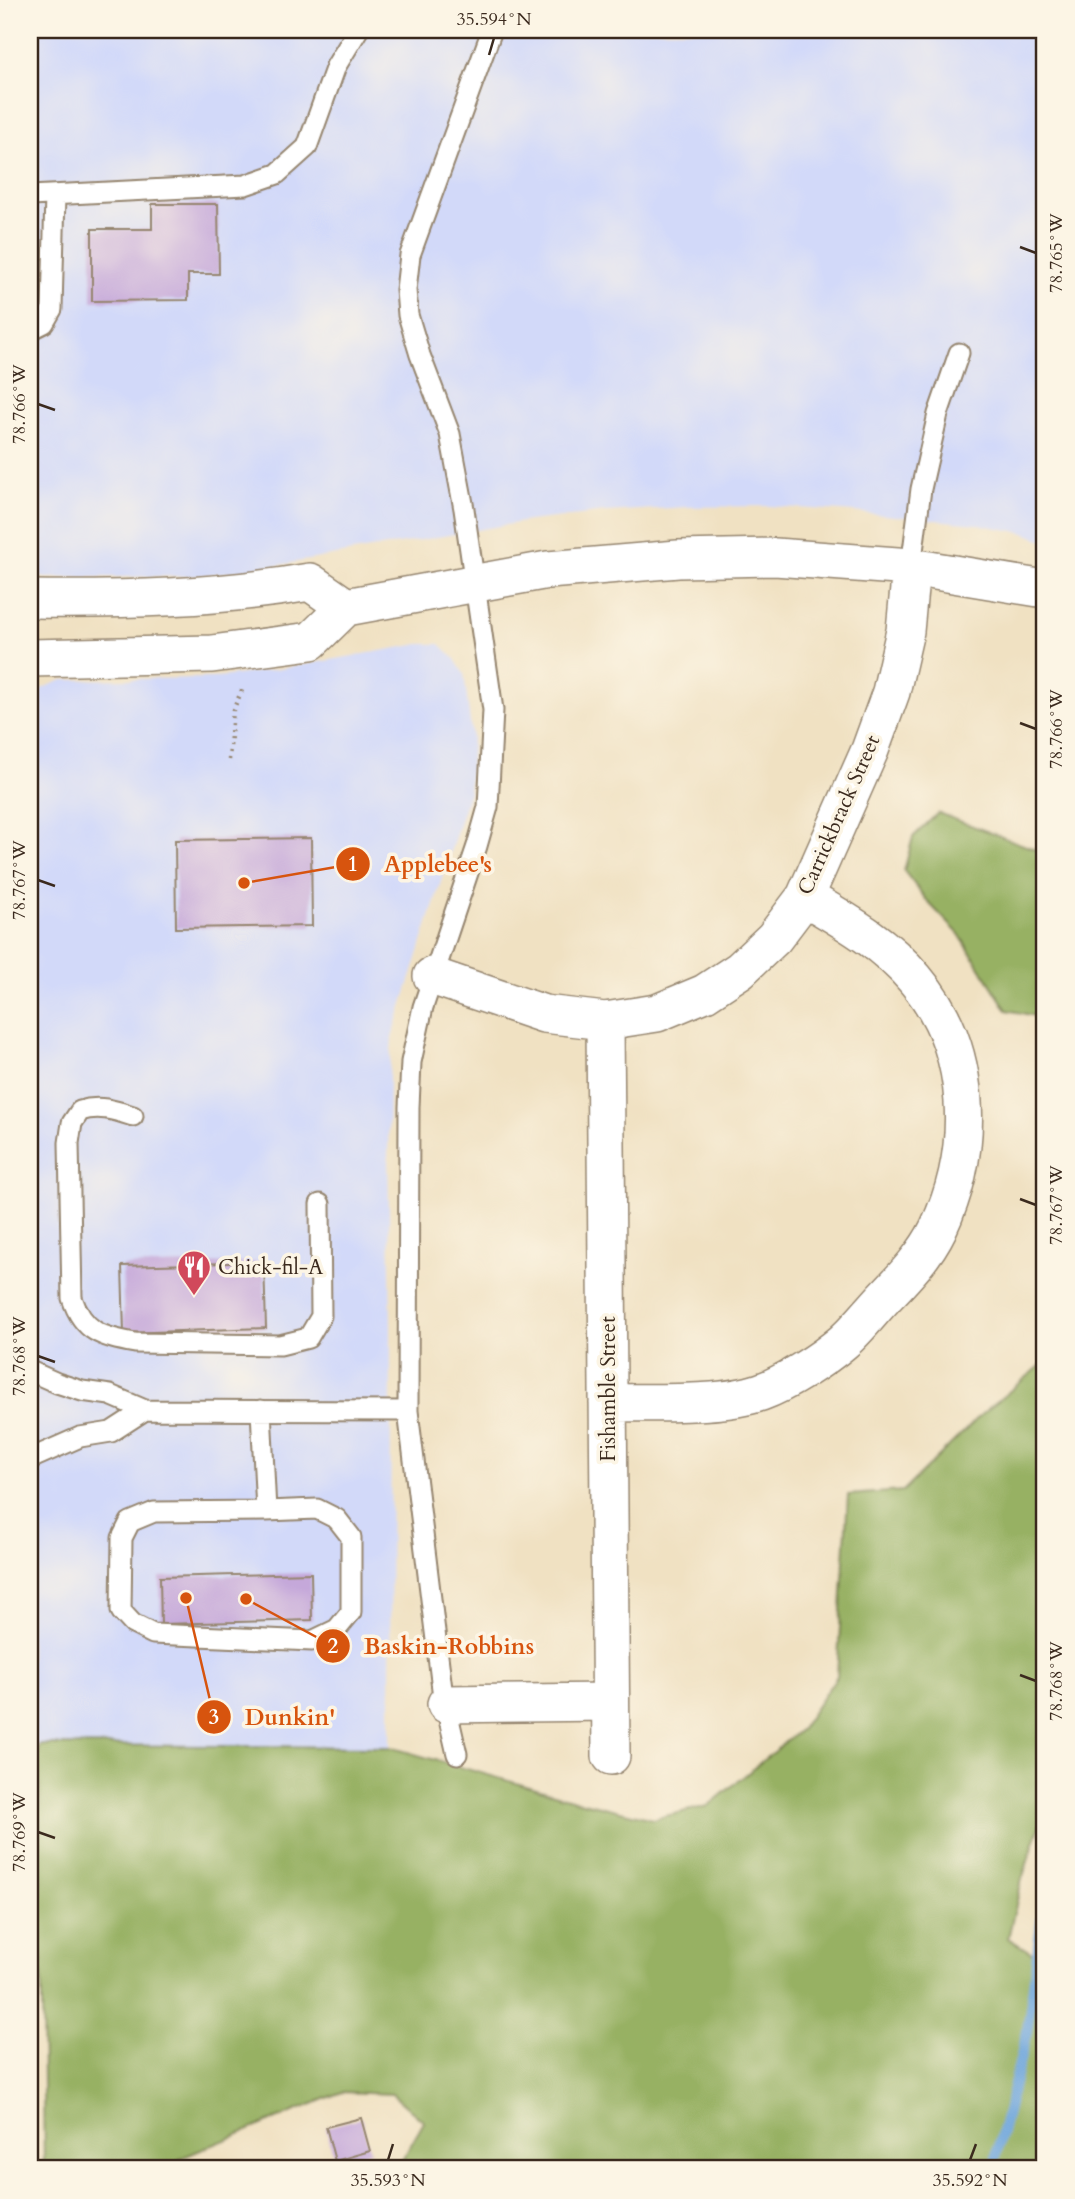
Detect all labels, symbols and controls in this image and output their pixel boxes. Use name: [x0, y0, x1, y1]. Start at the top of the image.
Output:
text: 35.594°N: [456, 7, 532, 32]
text: 78.765°W: [1044, 213, 1069, 293]
text: 78.766°W: [7, 364, 32, 444]
text: 78.766°W: [1044, 689, 1069, 769]
street label: Carrickbrack Street: [791, 730, 887, 900]
text: 78.767°W: [7, 840, 32, 920]
callout: Applebee's: [335, 842, 506, 886]
text: Applebee's: [384, 849, 492, 880]
text: 1: [348, 850, 358, 879]
text: 78.767°W: [1044, 1165, 1069, 1245]
restaurant icon: Chick-fil-A: [175, 1248, 213, 1297]
place label: Chick-fil-A: [218, 1253, 323, 1282]
text: 78.768°W: [7, 1316, 32, 1396]
street label: Fishamble Street: [594, 1316, 623, 1462]
callout: Baskin-Robbins: [315, 1624, 548, 1668]
text: Baskin-Robbins: [364, 1631, 534, 1662]
text: 2: [328, 1632, 339, 1661]
text: 78.768°W: [1044, 1641, 1069, 1721]
callout: Dunkin': [196, 1695, 350, 1739]
text: Dunkin': [245, 1702, 335, 1733]
text: 3: [209, 1703, 219, 1732]
text: 78.769°W: [7, 1792, 32, 1872]
text: 35.593°N: [350, 2168, 426, 2193]
text: 35.592°N: [932, 2168, 1008, 2193]

